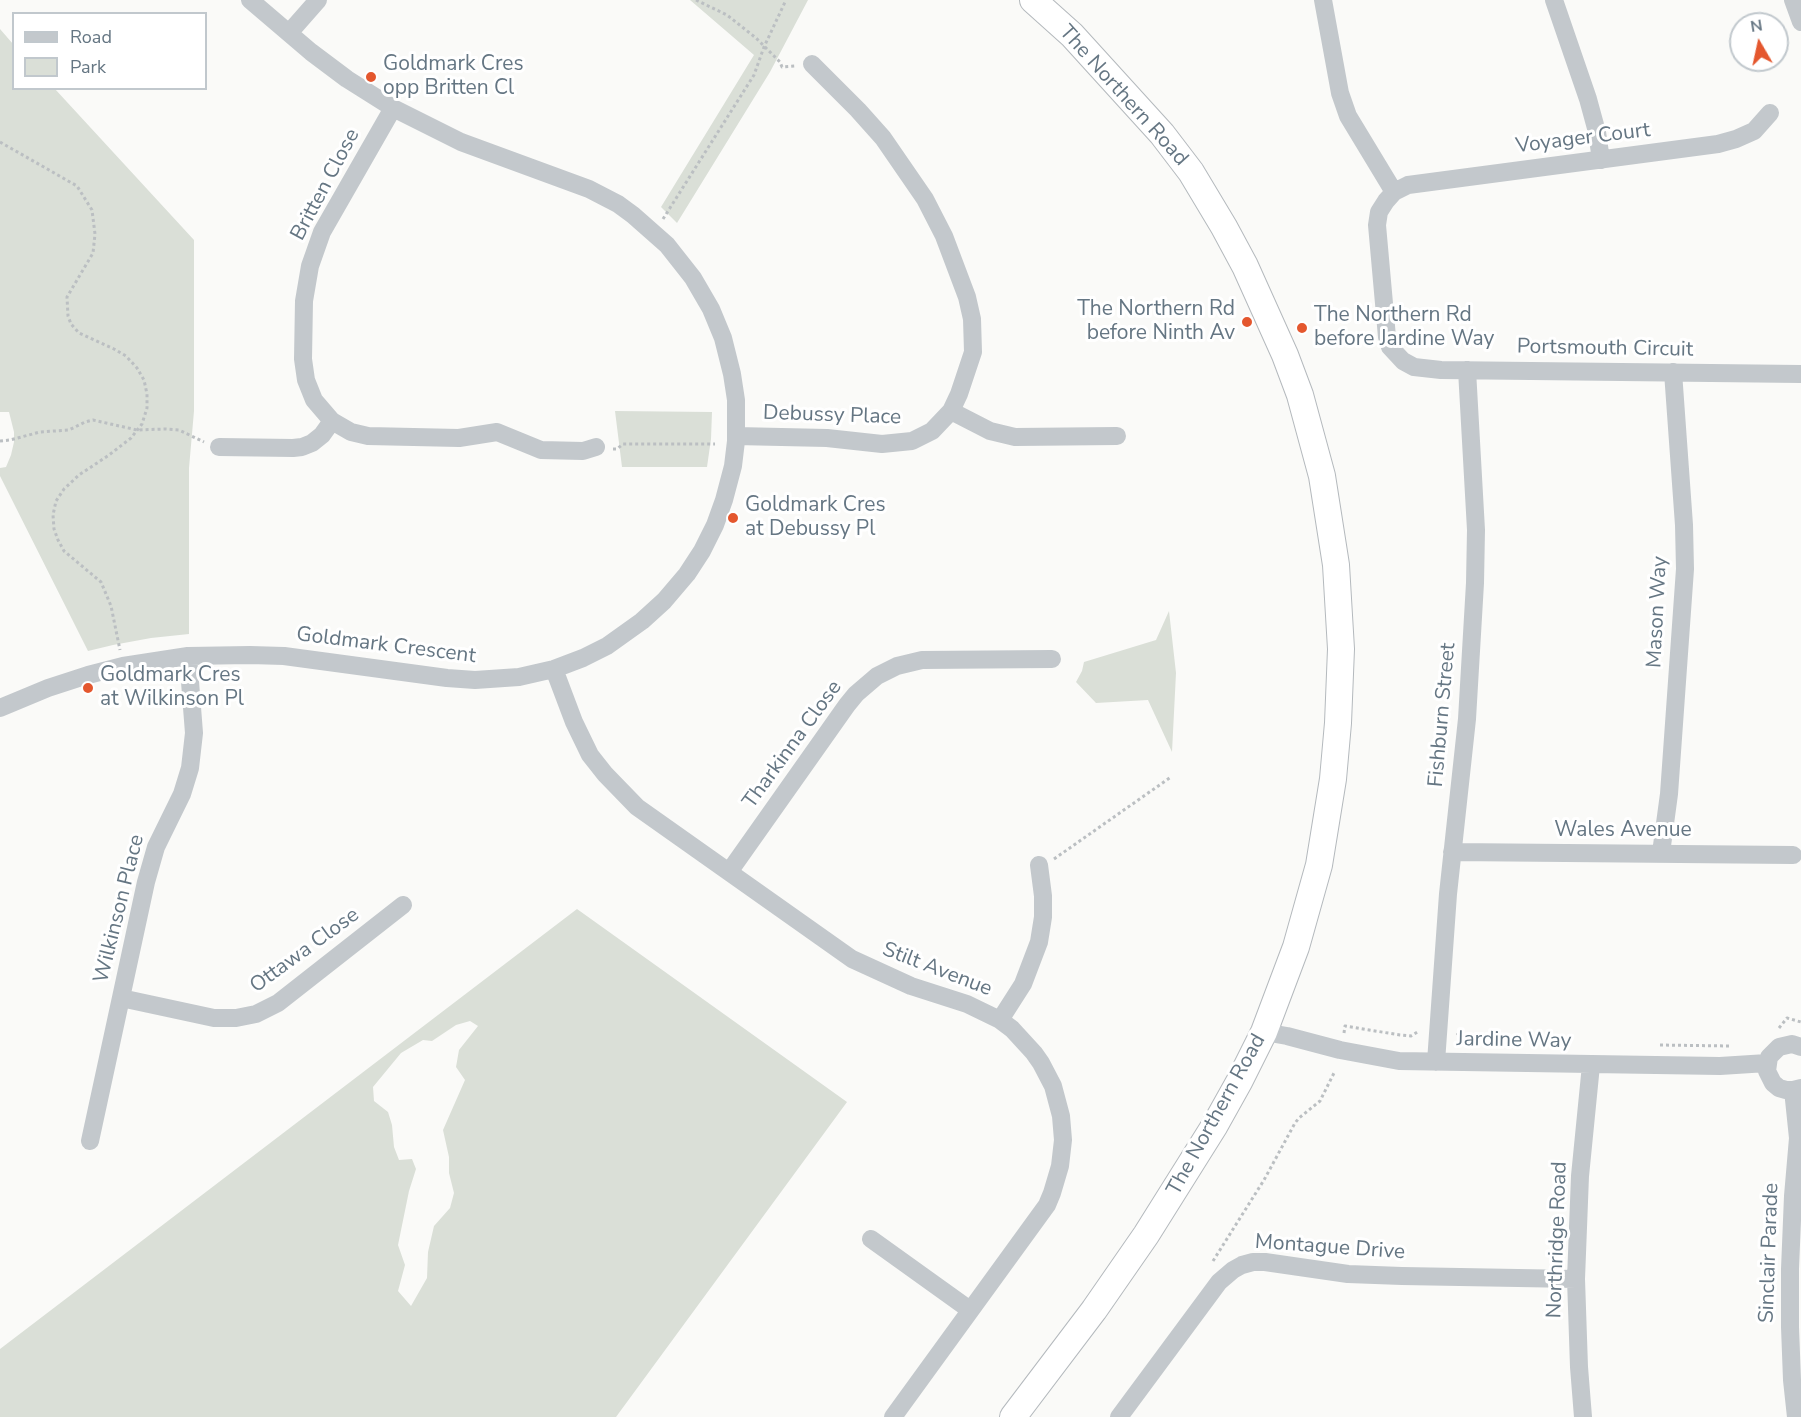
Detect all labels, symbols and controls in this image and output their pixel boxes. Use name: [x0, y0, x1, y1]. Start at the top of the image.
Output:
legend: [12, 12, 207, 90]
north arrow: [1729, 12, 1789, 72]
text: N: [1749, 14, 1764, 38]
street label: The Northern Road: [1053, 20, 1193, 172]
text: Road: [70, 25, 112, 49]
place label: Goldmark Cres opp Britten Cl: [383, 52, 524, 102]
text: Park: [70, 55, 106, 79]
marker: Goldmark Cres opp Britten Cl: [364, 70, 378, 84]
street label: Voyager Court: [1514, 118, 1652, 160]
street label: Britten Close: [286, 125, 366, 245]
place label: The Northern Rd before Ninth Av: [1077, 297, 1235, 347]
place label: The Northern Rd before Jardine Way: [1314, 303, 1494, 353]
marker: The Northern Rd before Ninth Av: [1240, 315, 1254, 329]
marker: The Northern Rd before Jardine Way: [1295, 321, 1309, 335]
street label: Portsmouth Circuit: [1517, 335, 1693, 363]
street label: Debussy Place: [762, 401, 902, 431]
place label: Goldmark Cres at Debussy Pl: [745, 493, 886, 543]
marker: Goldmark Cres at Debussy Pl: [726, 511, 740, 525]
street label: Mason Way: [1642, 555, 1674, 669]
street label: Goldmark Crescent: [295, 622, 477, 670]
street label: Fishburn Street: [1424, 642, 1462, 788]
place label: Goldmark Cres at Wilkinson Pl: [100, 663, 244, 713]
street label: Tharkinna Close: [738, 676, 848, 814]
marker: Goldmark Cres at Wilkinson Pl: [81, 681, 95, 695]
street label: Wales Avenue: [1554, 818, 1692, 844]
street label: Wilkinson Place: [89, 832, 151, 986]
street label: Ottawa Close: [246, 903, 364, 999]
street label: Stilt Avenue: [879, 938, 995, 1002]
street label: Jardine Way: [1456, 1027, 1572, 1055]
street label: The Northern Road: [1162, 1030, 1272, 1200]
street label: Northridge Road: [1543, 1161, 1573, 1319]
street label: Sinclair Parade: [1755, 1182, 1785, 1324]
street label: Montague Drive: [1254, 1230, 1406, 1266]

